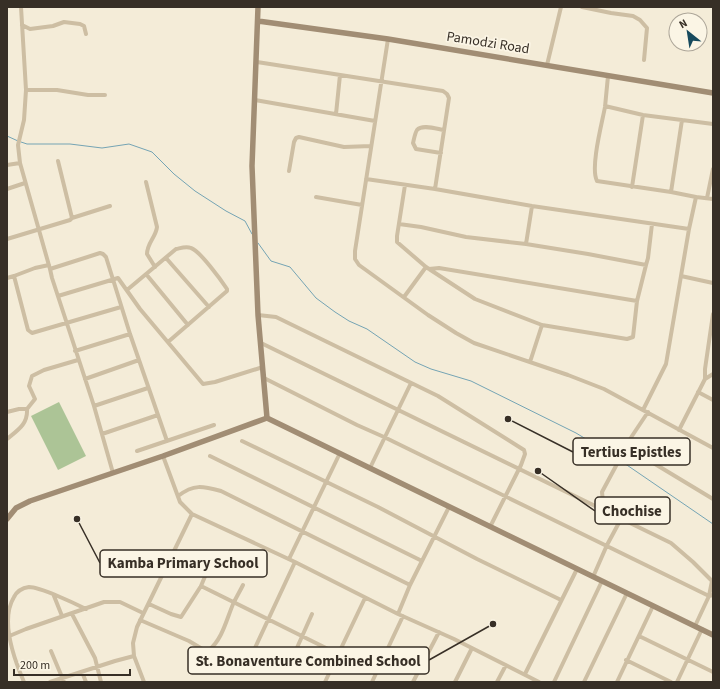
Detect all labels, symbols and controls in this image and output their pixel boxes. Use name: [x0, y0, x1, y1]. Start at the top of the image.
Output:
north arrow: [668, 12, 708, 52]
text: N: [676, 15, 690, 32]
street label: Pamodzi Road: [445, 27, 531, 59]
callout: Tertius Epistles: [573, 438, 690, 465]
text: Tertius Epistles: [581, 442, 682, 463]
callout: Chochise: [595, 497, 670, 524]
text: Chochise: [602, 501, 662, 522]
callout: Kamba Primary School: [100, 550, 267, 577]
text: Kamba Primary School: [108, 553, 259, 574]
callout: St. Bonaventure Combined School: [188, 647, 429, 674]
scale bar: [14, 651, 130, 677]
text: St. Bonaventure Combined School: [195, 651, 421, 672]
text: 200 m: [20, 657, 50, 674]

